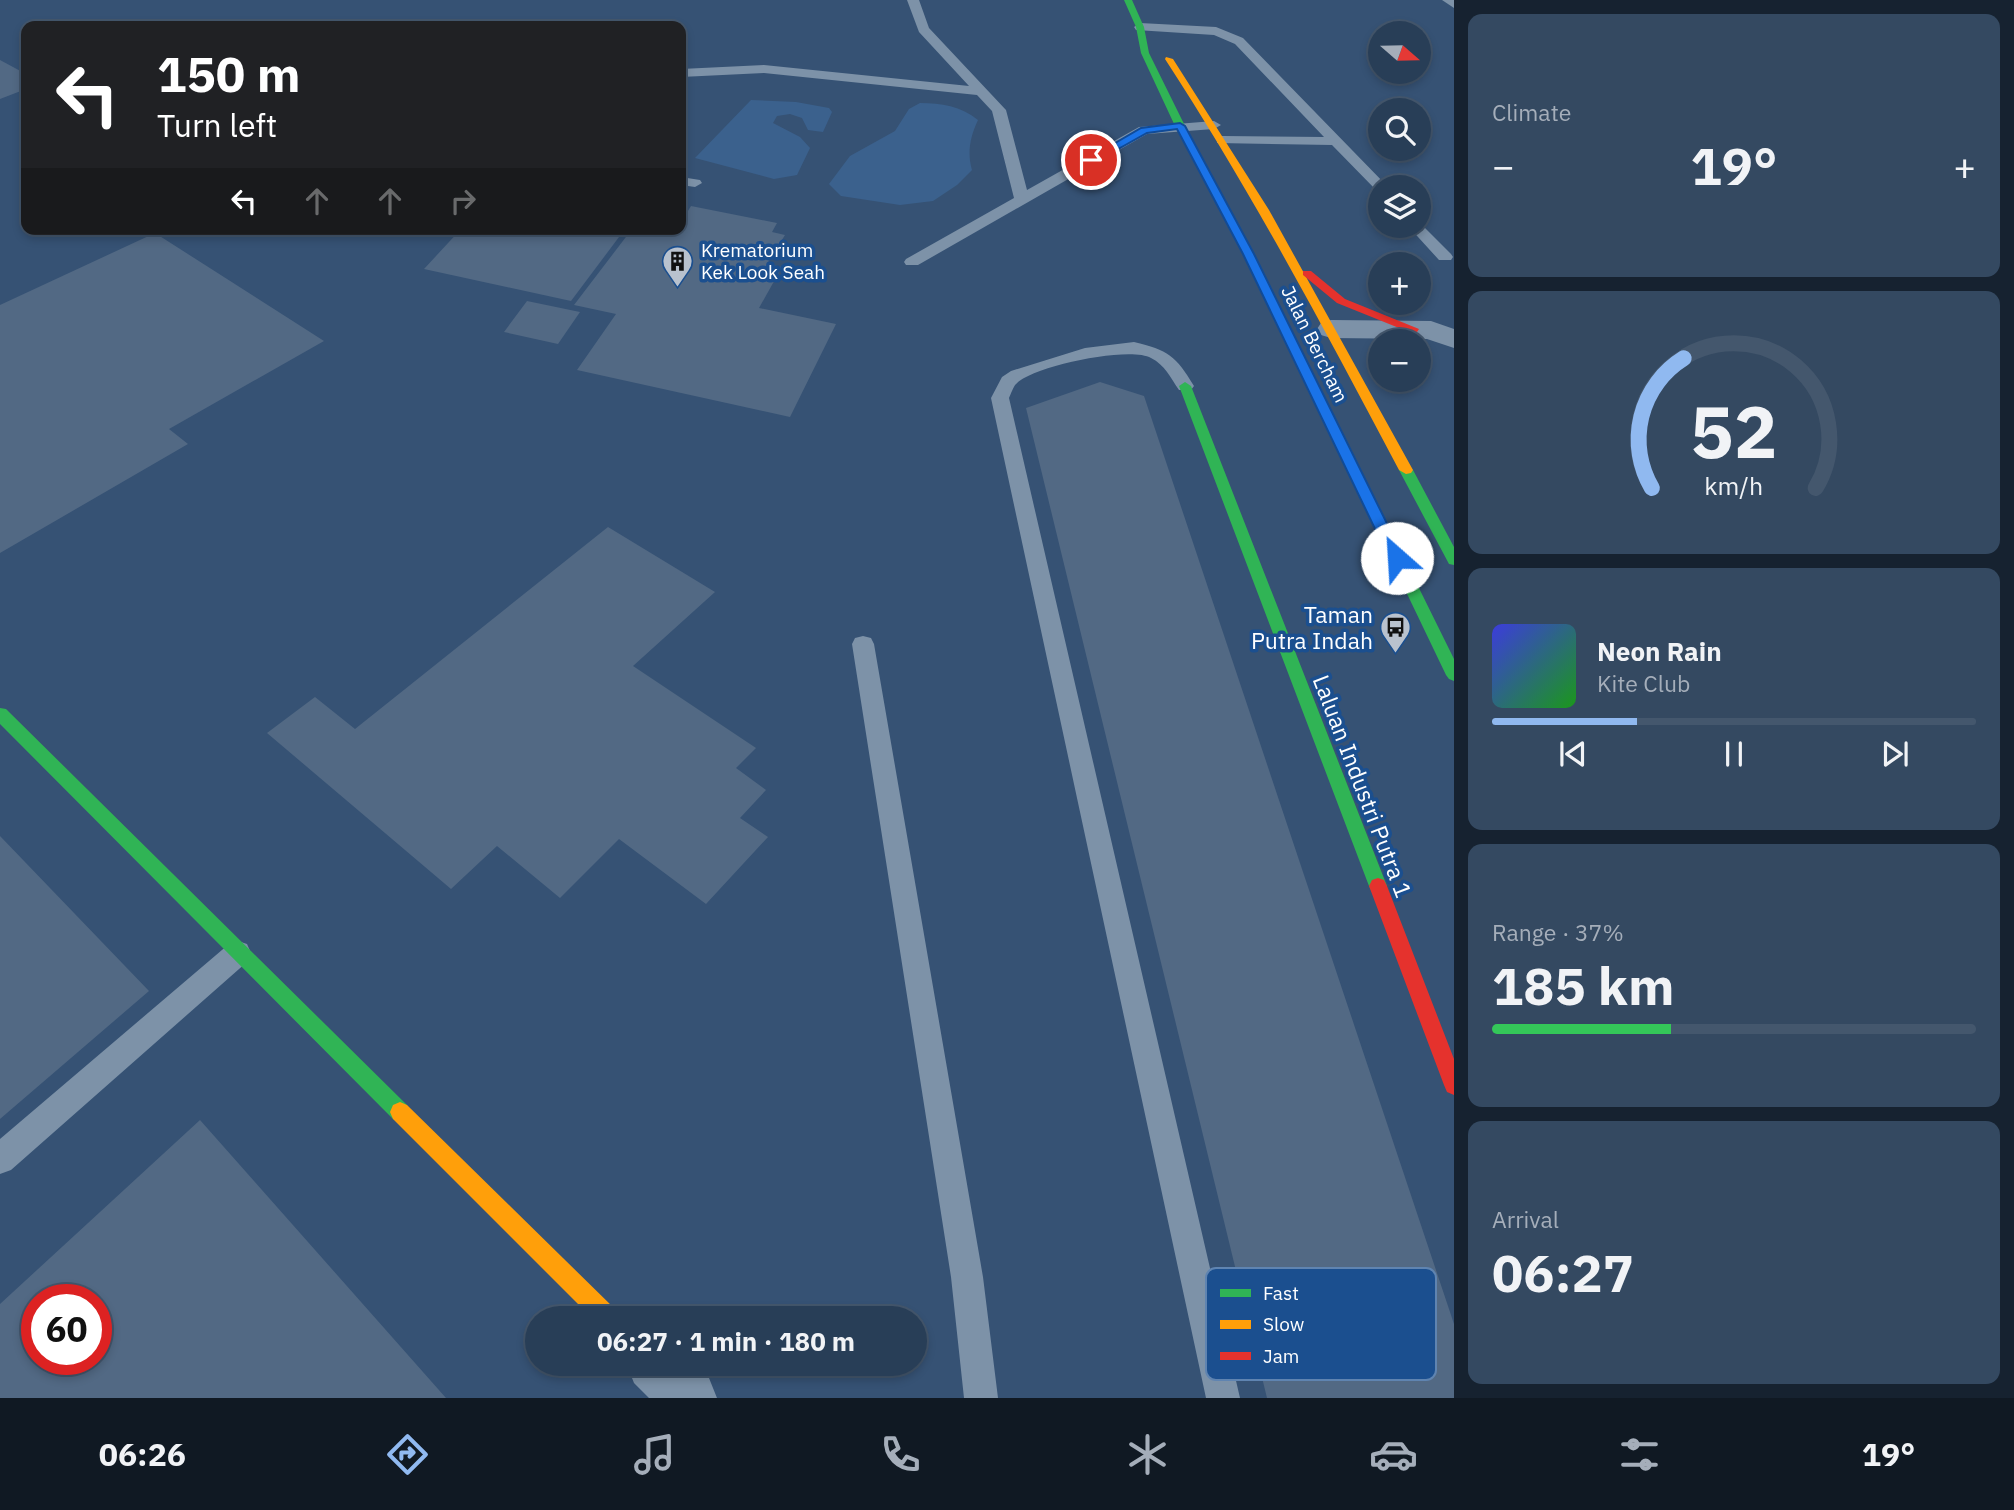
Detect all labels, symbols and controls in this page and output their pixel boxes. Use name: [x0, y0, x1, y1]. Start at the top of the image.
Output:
north arrow: [1368, 21, 1432, 84]
map controls: [1368, 21, 1431, 392]
text: 150 m: [157, 42, 301, 105]
icon: left: [42, 49, 133, 140]
text: Climate: [1492, 97, 1571, 127]
button: search: [1368, 98, 1431, 161]
text: Turn left: [157, 104, 277, 146]
pin: [1061, 130, 1121, 190]
text: 19°: [1691, 132, 1777, 199]
icon: arrive: [1072, 141, 1110, 179]
text: −: [1492, 141, 1515, 190]
text: +: [1953, 141, 1976, 190]
button: layers: [1368, 175, 1431, 238]
icon: left: [225, 182, 263, 220]
icon: ahead: [298, 182, 336, 220]
icon: ahead: [371, 182, 409, 220]
icon: right: [444, 182, 482, 220]
place label: Krematorium Kek Look Seah: [701, 238, 825, 284]
building icon: Krematorium Kek Look Seah: [661, 244, 695, 288]
button: +: [1368, 252, 1431, 315]
street label: Jalan Bercham: [1276, 282, 1354, 406]
button: −: [1368, 329, 1431, 392]
text: 52: [1690, 384, 1778, 479]
text: km/h: [1705, 469, 1763, 502]
position arrow: [1360, 521, 1434, 595]
place label: Taman Putra Indah: [1251, 599, 1373, 655]
bus stop icon: Taman Putra Indah: [1379, 610, 1413, 654]
text: Neon Rain: [1597, 634, 1722, 668]
text: Kite Club: [1597, 668, 1690, 698]
street label: Laluan Industri Putra 1: [1307, 670, 1419, 902]
icon: previous: [1554, 735, 1592, 773]
icon: pause: [1715, 735, 1753, 773]
icon: next: [1876, 735, 1914, 773]
text: Range · 37%: [1492, 917, 1624, 947]
text: 185 km: [1492, 952, 1674, 1019]
text: Arrival: [1492, 1204, 1559, 1234]
text: 06:27: [1492, 1239, 1634, 1306]
legend: [1206, 1268, 1436, 1380]
text: Fast: [1263, 1281, 1299, 1305]
speed limit sign: 60: [21, 1284, 112, 1375]
text: Slow: [1263, 1312, 1304, 1336]
text: 06:27 · 1 min · 180 m: [597, 1324, 855, 1358]
text: Jam: [1263, 1344, 1299, 1368]
icon: directions: [383, 1430, 432, 1479]
icon: music: [630, 1430, 679, 1479]
icon: phone: [876, 1430, 925, 1479]
icon: climate: [1123, 1430, 1172, 1479]
icon: car: [1369, 1430, 1418, 1479]
icon: filters: [1615, 1430, 1664, 1479]
text: 06:26: [99, 1433, 186, 1475]
text: 19°: [1862, 1433, 1915, 1475]

